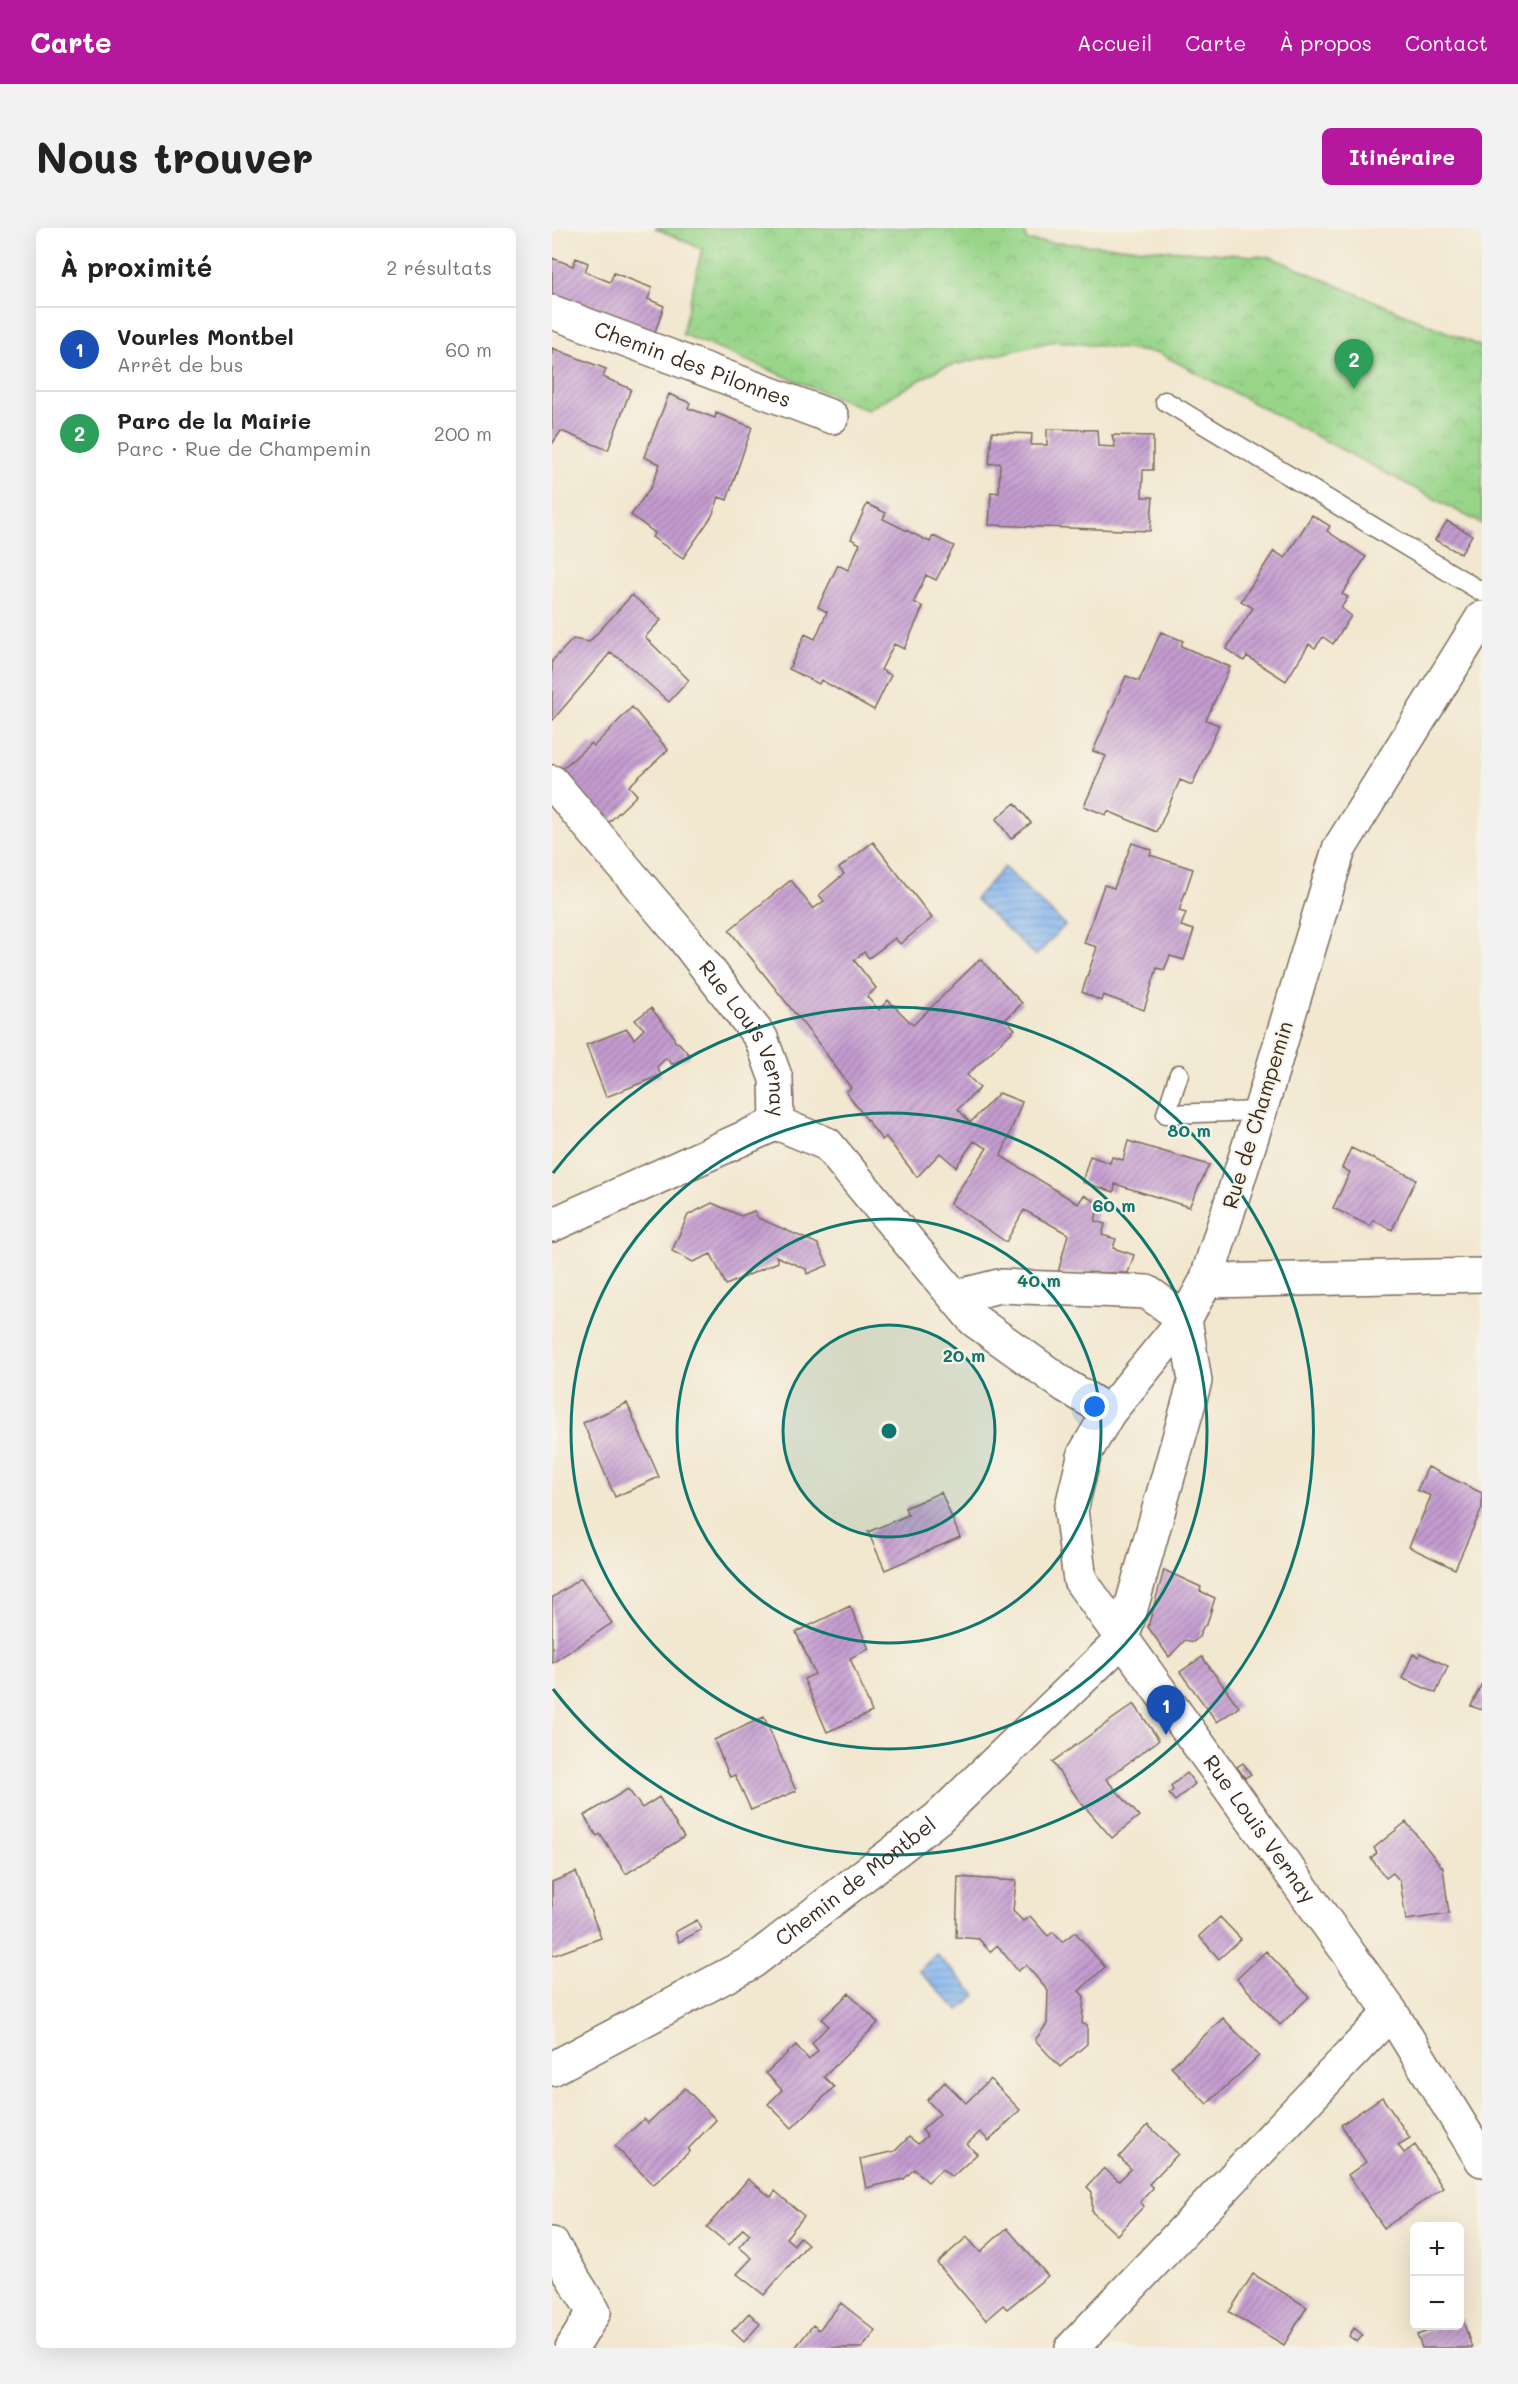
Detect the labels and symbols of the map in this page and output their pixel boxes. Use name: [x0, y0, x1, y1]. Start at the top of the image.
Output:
street label: Chemin des Pilonnes: [591, 314, 795, 412]
pin: 2: [1334, 340, 1374, 389]
street label: Rue Louis Vernay: [694, 954, 792, 1117]
street label: Rue de Champemin: [1215, 1017, 1298, 1212]
text: 80 m: [1167, 1118, 1211, 1142]
text: 60 m: [1092, 1193, 1136, 1217]
text: 40 m: [1017, 1268, 1061, 1292]
text: 20 m: [943, 1343, 985, 1367]
your location: [1080, 1392, 1109, 1421]
centre of rings: [879, 1421, 899, 1441]
pin: 1: [1146, 1686, 1186, 1735]
street label: Rue Louis Vernay: [1198, 1749, 1323, 1908]
street label: Chemin de Montbel: [769, 1810, 941, 1951]

